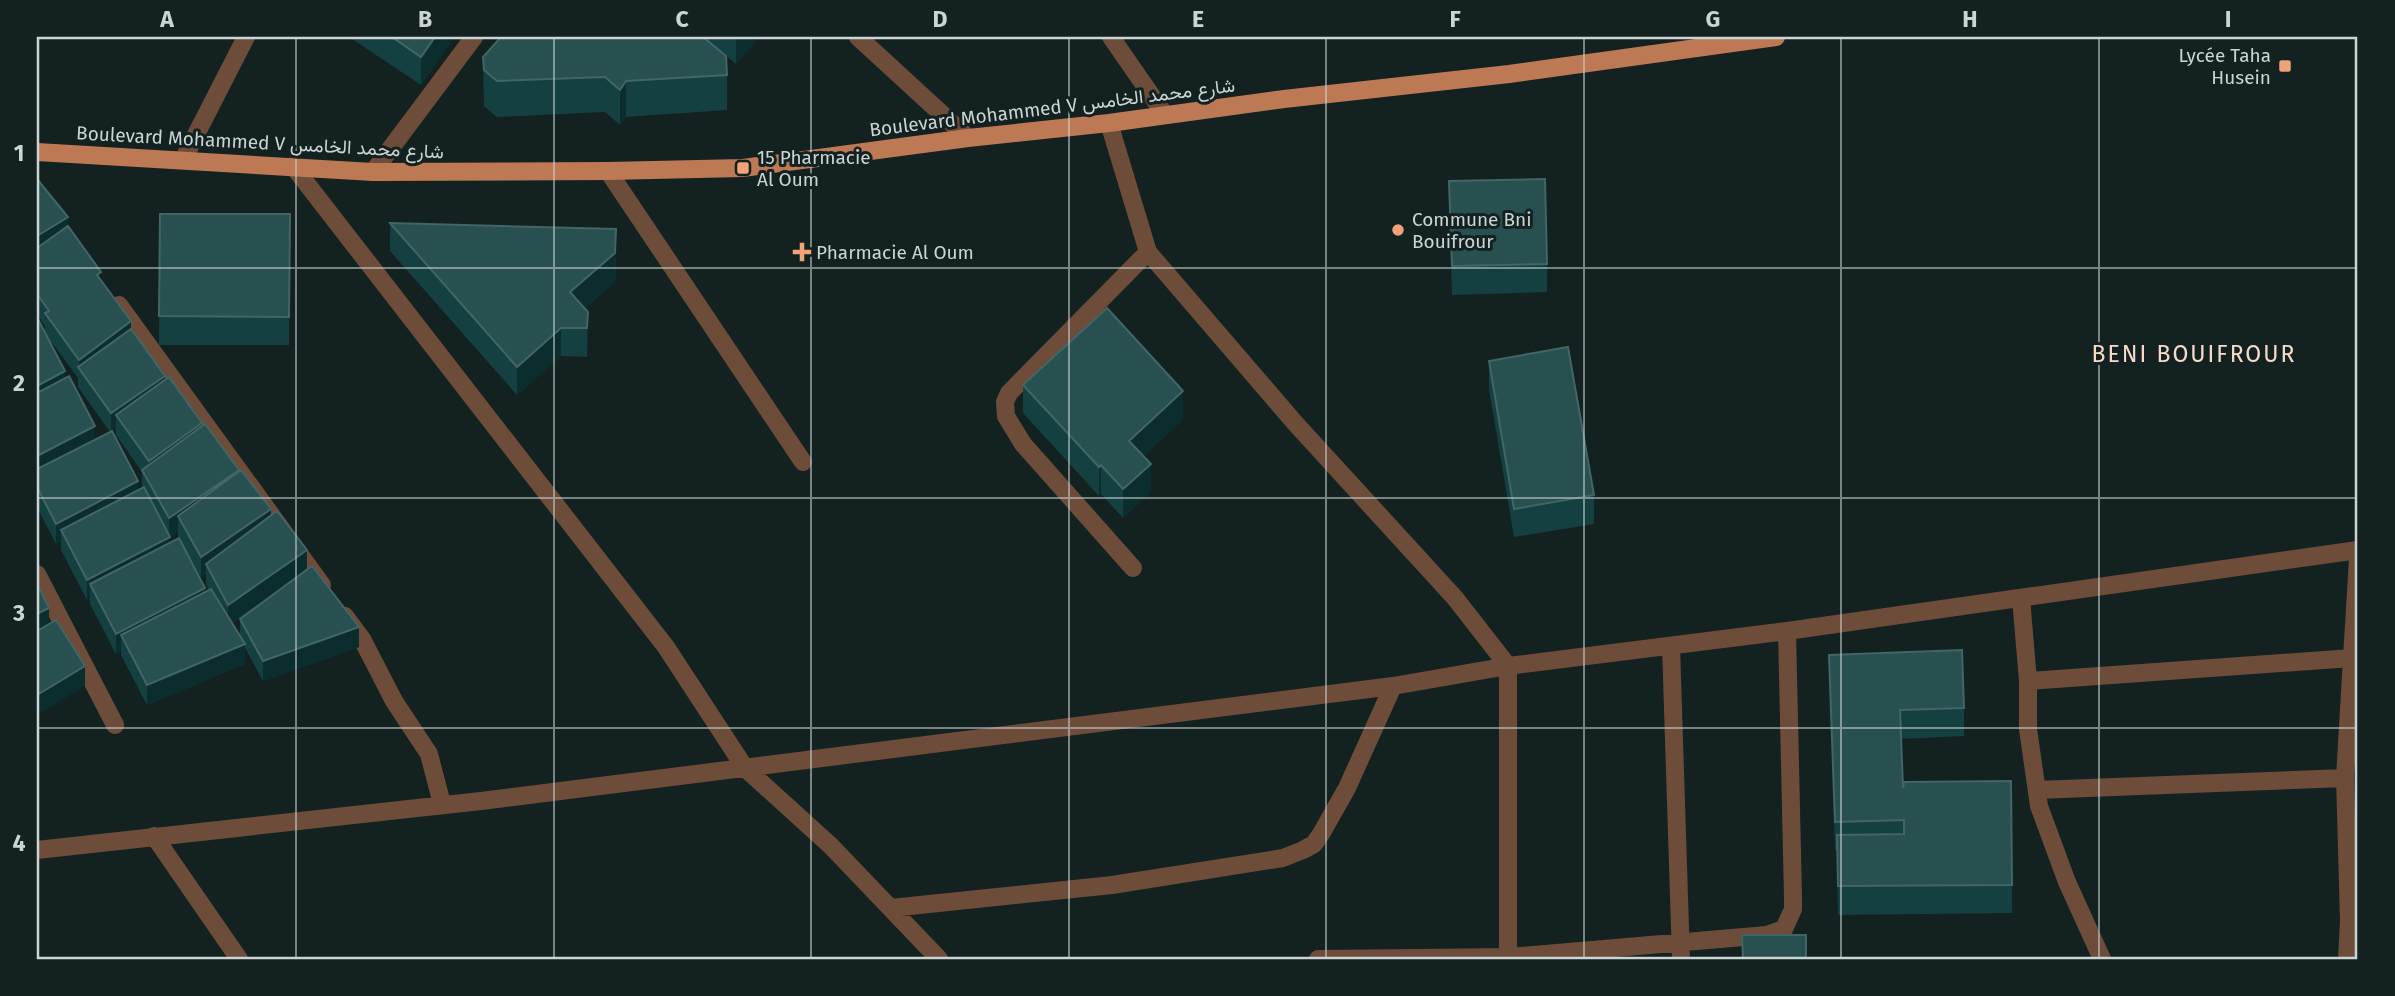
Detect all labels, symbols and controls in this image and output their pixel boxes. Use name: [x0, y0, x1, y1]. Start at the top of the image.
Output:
text: A: [159, 5, 174, 33]
text: B: [418, 5, 432, 33]
text: C: [675, 5, 689, 33]
text: D: [933, 5, 948, 33]
text: E: [1192, 5, 1204, 33]
text: F: [1449, 5, 1461, 33]
text: G: [1706, 5, 1720, 33]
text: H: [1962, 5, 1978, 33]
text: I: [2225, 5, 2231, 33]
place label: Lycée Taha Husein: [2178, 44, 2271, 89]
marker: Lycée Taha Husein: [2277, 58, 2293, 74]
street label: Boulevard Mohammed V شارع محمد الخامس: [868, 74, 1236, 142]
street label: Boulevard Mohammed V شارع محمد الخامس: [76, 121, 444, 165]
text: 1: [14, 139, 24, 167]
place label: 15 Pharmacie Al Oum: [757, 146, 871, 191]
marker: 15 Pharmacie Al Oum: [735, 160, 751, 176]
place label: Commune Bni Bouifrour: [1412, 208, 1532, 253]
marker: Commune Bni Bouifrour: [1390, 222, 1406, 238]
place label: Pharmacie Al Oum: [816, 241, 974, 264]
marker: Pharmacie Al Oum: [794, 244, 810, 260]
district label: BENI BOUIFROUR: [2092, 340, 2296, 368]
text: 2: [13, 369, 25, 397]
text: 3: [12, 599, 25, 627]
text: 4: [13, 829, 26, 857]

